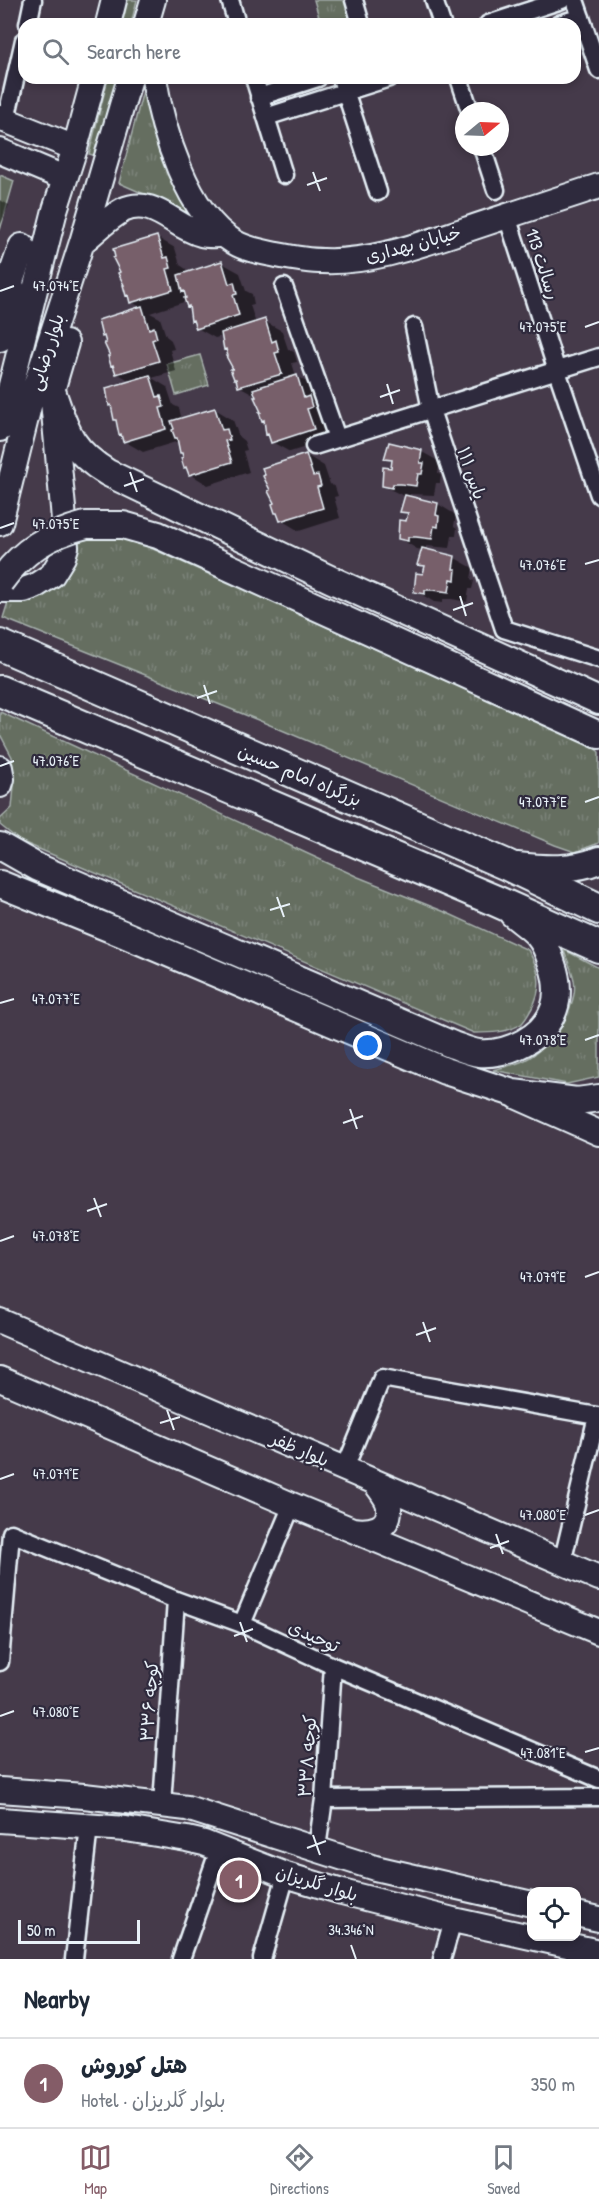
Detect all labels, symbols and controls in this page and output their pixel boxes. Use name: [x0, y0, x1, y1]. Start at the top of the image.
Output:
search box: [18, 18, 581, 84]
icon: search: [39, 35, 72, 68]
text: Search here: [87, 36, 181, 66]
north arrow: [455, 102, 509, 156]
street label: خیابان بهداری: [362, 219, 464, 269]
street label: رسالت 113: [520, 225, 566, 303]
text: 47.074°E: [33, 275, 79, 296]
street label: بلوار رضایی: [22, 310, 70, 394]
text: 47.075°E: [520, 316, 567, 337]
street label: یاس ۱۱۱: [451, 443, 493, 503]
text: 47.075°E: [33, 513, 80, 534]
text: 47.076°E: [520, 554, 567, 575]
street label: بزرگراه امام حسین: [234, 738, 366, 814]
text: 47.076°E: [33, 750, 80, 771]
text: 47.077°E: [519, 791, 567, 812]
text: 47.077°E: [32, 988, 80, 1009]
text: 47.078°E: [519, 1029, 567, 1050]
your location: [353, 1031, 382, 1060]
text: 47.078°E: [32, 1225, 80, 1246]
text: 47.079°E: [520, 1266, 566, 1287]
street label: بلوار ظفر: [265, 1425, 333, 1472]
text: 47.079°E: [33, 1463, 79, 1484]
text: 47.080°E: [520, 1504, 567, 1525]
street label: توحیدی: [284, 1614, 344, 1659]
street label: کوچه ۳۳۶: [134, 1659, 164, 1742]
text: 47.080°E: [33, 1701, 80, 1722]
street label: کوچه ۳۳۸: [292, 1713, 322, 1798]
text: 47.081°E: [520, 1742, 566, 1763]
pin: 1: [220, 1858, 258, 1902]
street label: بلوار گلریزان: [273, 1859, 361, 1907]
map controls: [527, 1887, 581, 1941]
button: locate: [527, 1887, 581, 1941]
scale bar: [18, 1917, 140, 1944]
text: 50 m: [27, 1919, 56, 1941]
text: 34.346°N: [328, 1919, 374, 1940]
text: Nearby: [24, 1981, 90, 2016]
text: هتل کوروش: [81, 2050, 187, 2080]
text: 1: [40, 2070, 47, 2097]
text: 350 m: [530, 2070, 575, 2097]
text: Hotel · بلوار گلریزان: [81, 2086, 225, 2113]
tab: Map: [79, 2141, 112, 2199]
tab: Directions: [270, 2141, 329, 2199]
tab: Saved: [487, 2141, 520, 2199]

